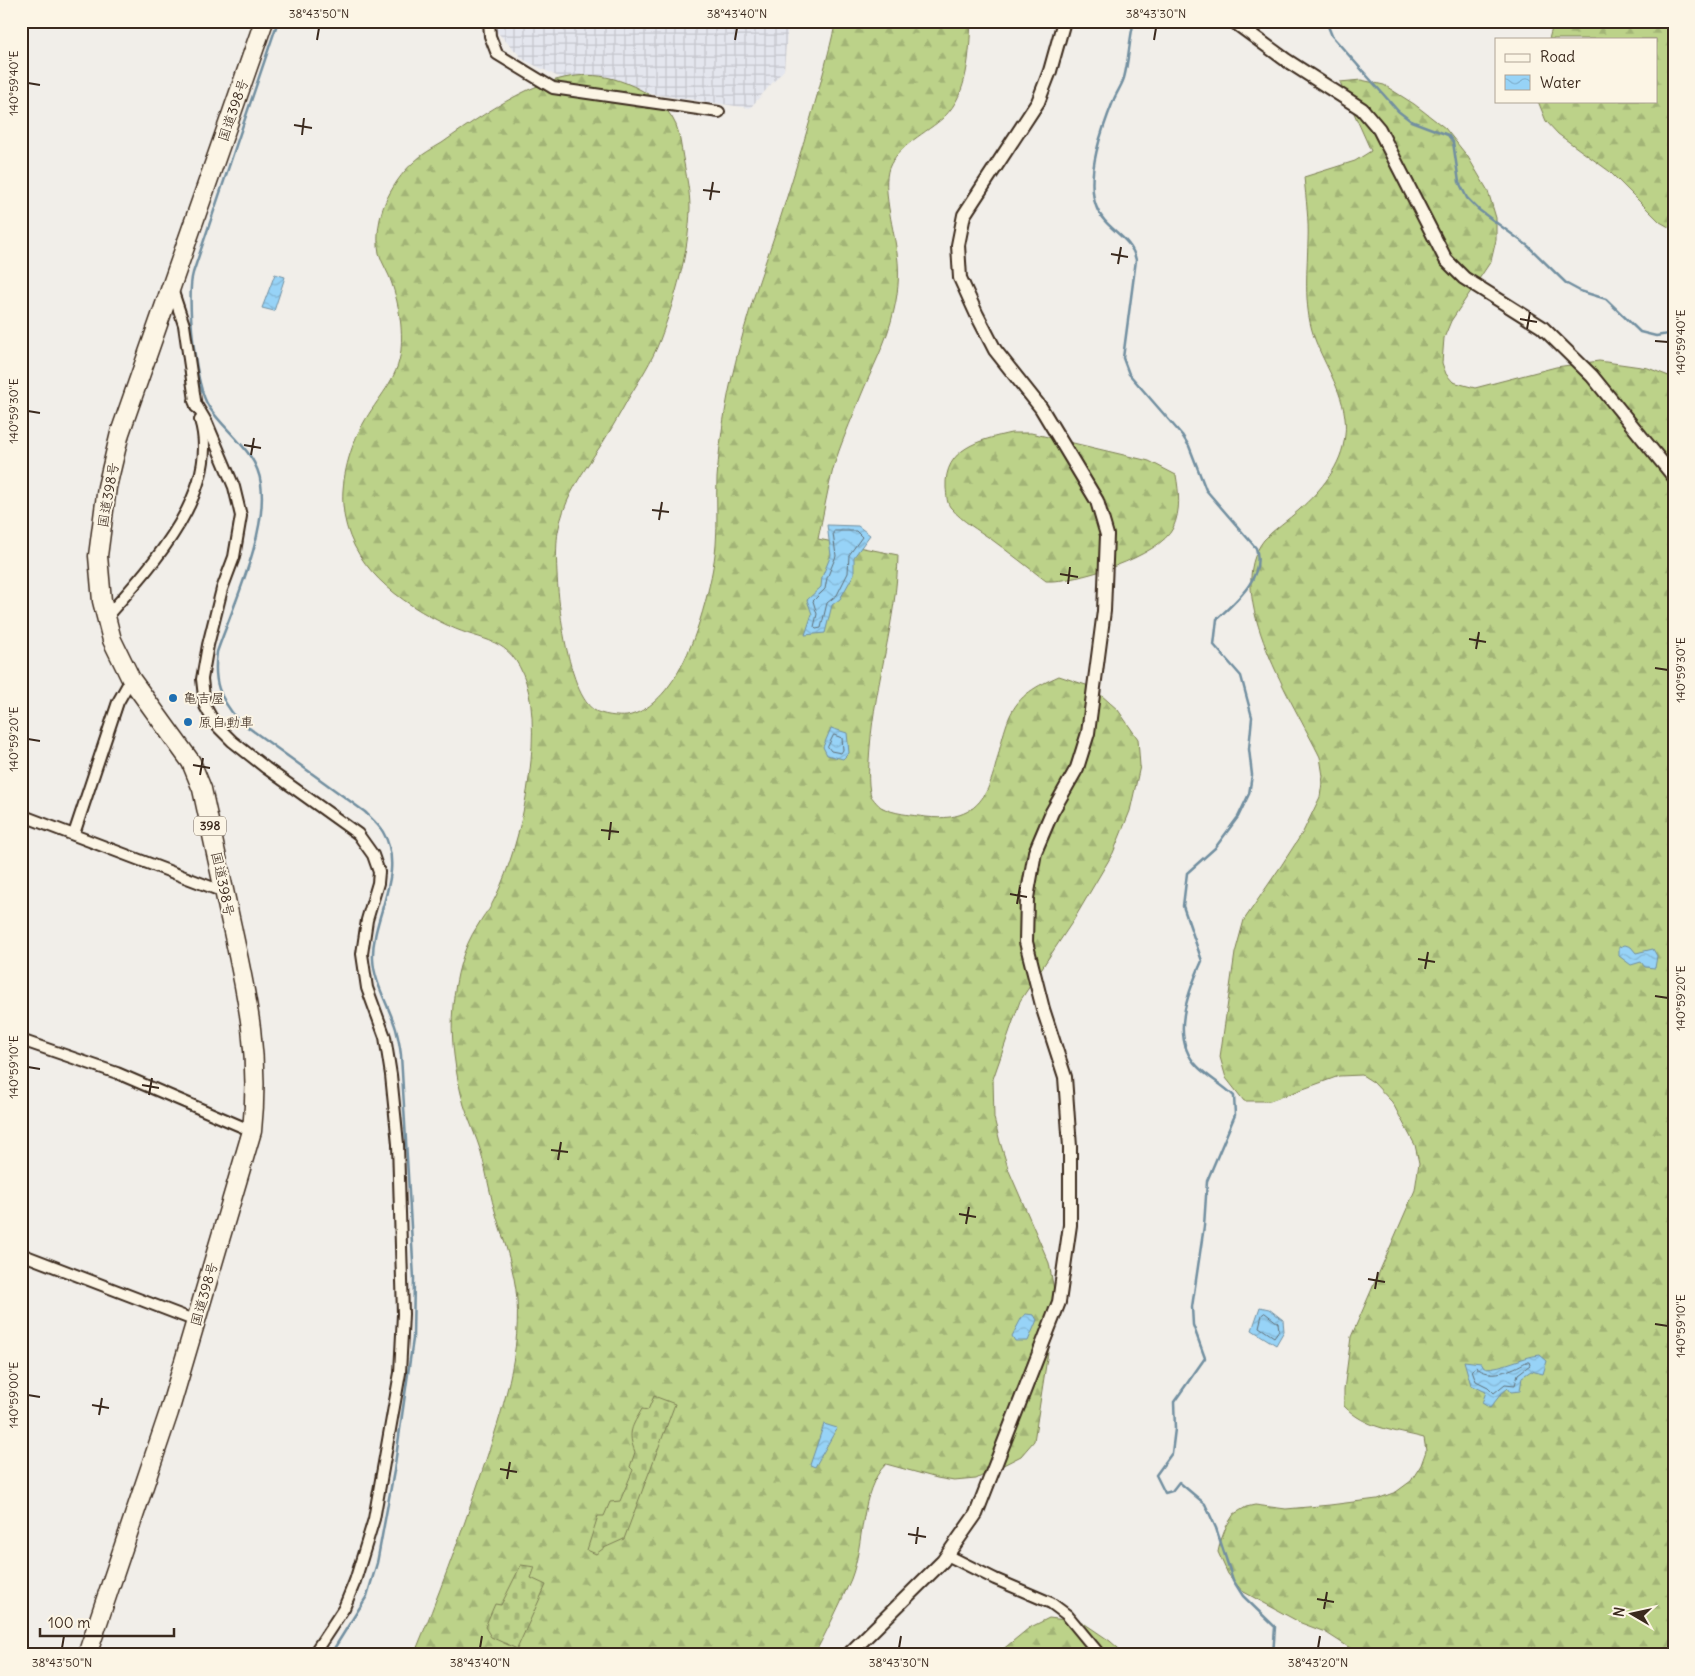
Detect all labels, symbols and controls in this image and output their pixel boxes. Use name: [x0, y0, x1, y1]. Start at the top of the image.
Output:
text: 38°43'50"N: [289, 6, 349, 21]
text: 38°43'40"N: [707, 6, 767, 21]
text: 38°43'30"N: [1126, 6, 1186, 21]
legend: [1495, 38, 1658, 102]
text: Road: [1540, 47, 1575, 66]
text: 140°59'40"E: [6, 50, 21, 116]
text: Water: [1540, 73, 1581, 92]
street label: 国道398号: [214, 76, 252, 144]
text: 140°59'40"E: [1673, 309, 1688, 375]
text: 140°59'30"E: [6, 378, 21, 444]
street label: 国道398号: [93, 461, 123, 529]
text: 140°59'30"E: [1673, 637, 1688, 703]
place label: 亀吉屋: [183, 689, 225, 707]
marker: 亀吉屋: [167, 692, 179, 704]
text: 140°59'20"E: [6, 706, 21, 772]
place label: 原自動車: [198, 713, 254, 731]
marker: 原自動車: [182, 716, 194, 728]
road number: 398: [194, 816, 226, 836]
street label: 国道398号: [207, 850, 239, 918]
text: 140°59'20"E: [1673, 965, 1688, 1031]
text: 140°59'10"E: [6, 1035, 21, 1099]
street label: 国道398号: [186, 1260, 222, 1328]
text: 140°59'10"E: [1673, 1294, 1688, 1358]
text: 140°59'00"E: [6, 1362, 21, 1428]
north arrow: [1608, 1588, 1658, 1638]
scale bar: [40, 1606, 174, 1638]
text: N: [1610, 1606, 1629, 1618]
text: 100 m: [48, 1613, 90, 1632]
text: 38°43'50"N: [32, 1655, 92, 1670]
text: 38°43'40"N: [450, 1655, 510, 1670]
text: 38°43'30"N: [869, 1655, 929, 1670]
text: 38°43'20"N: [1288, 1655, 1348, 1670]

